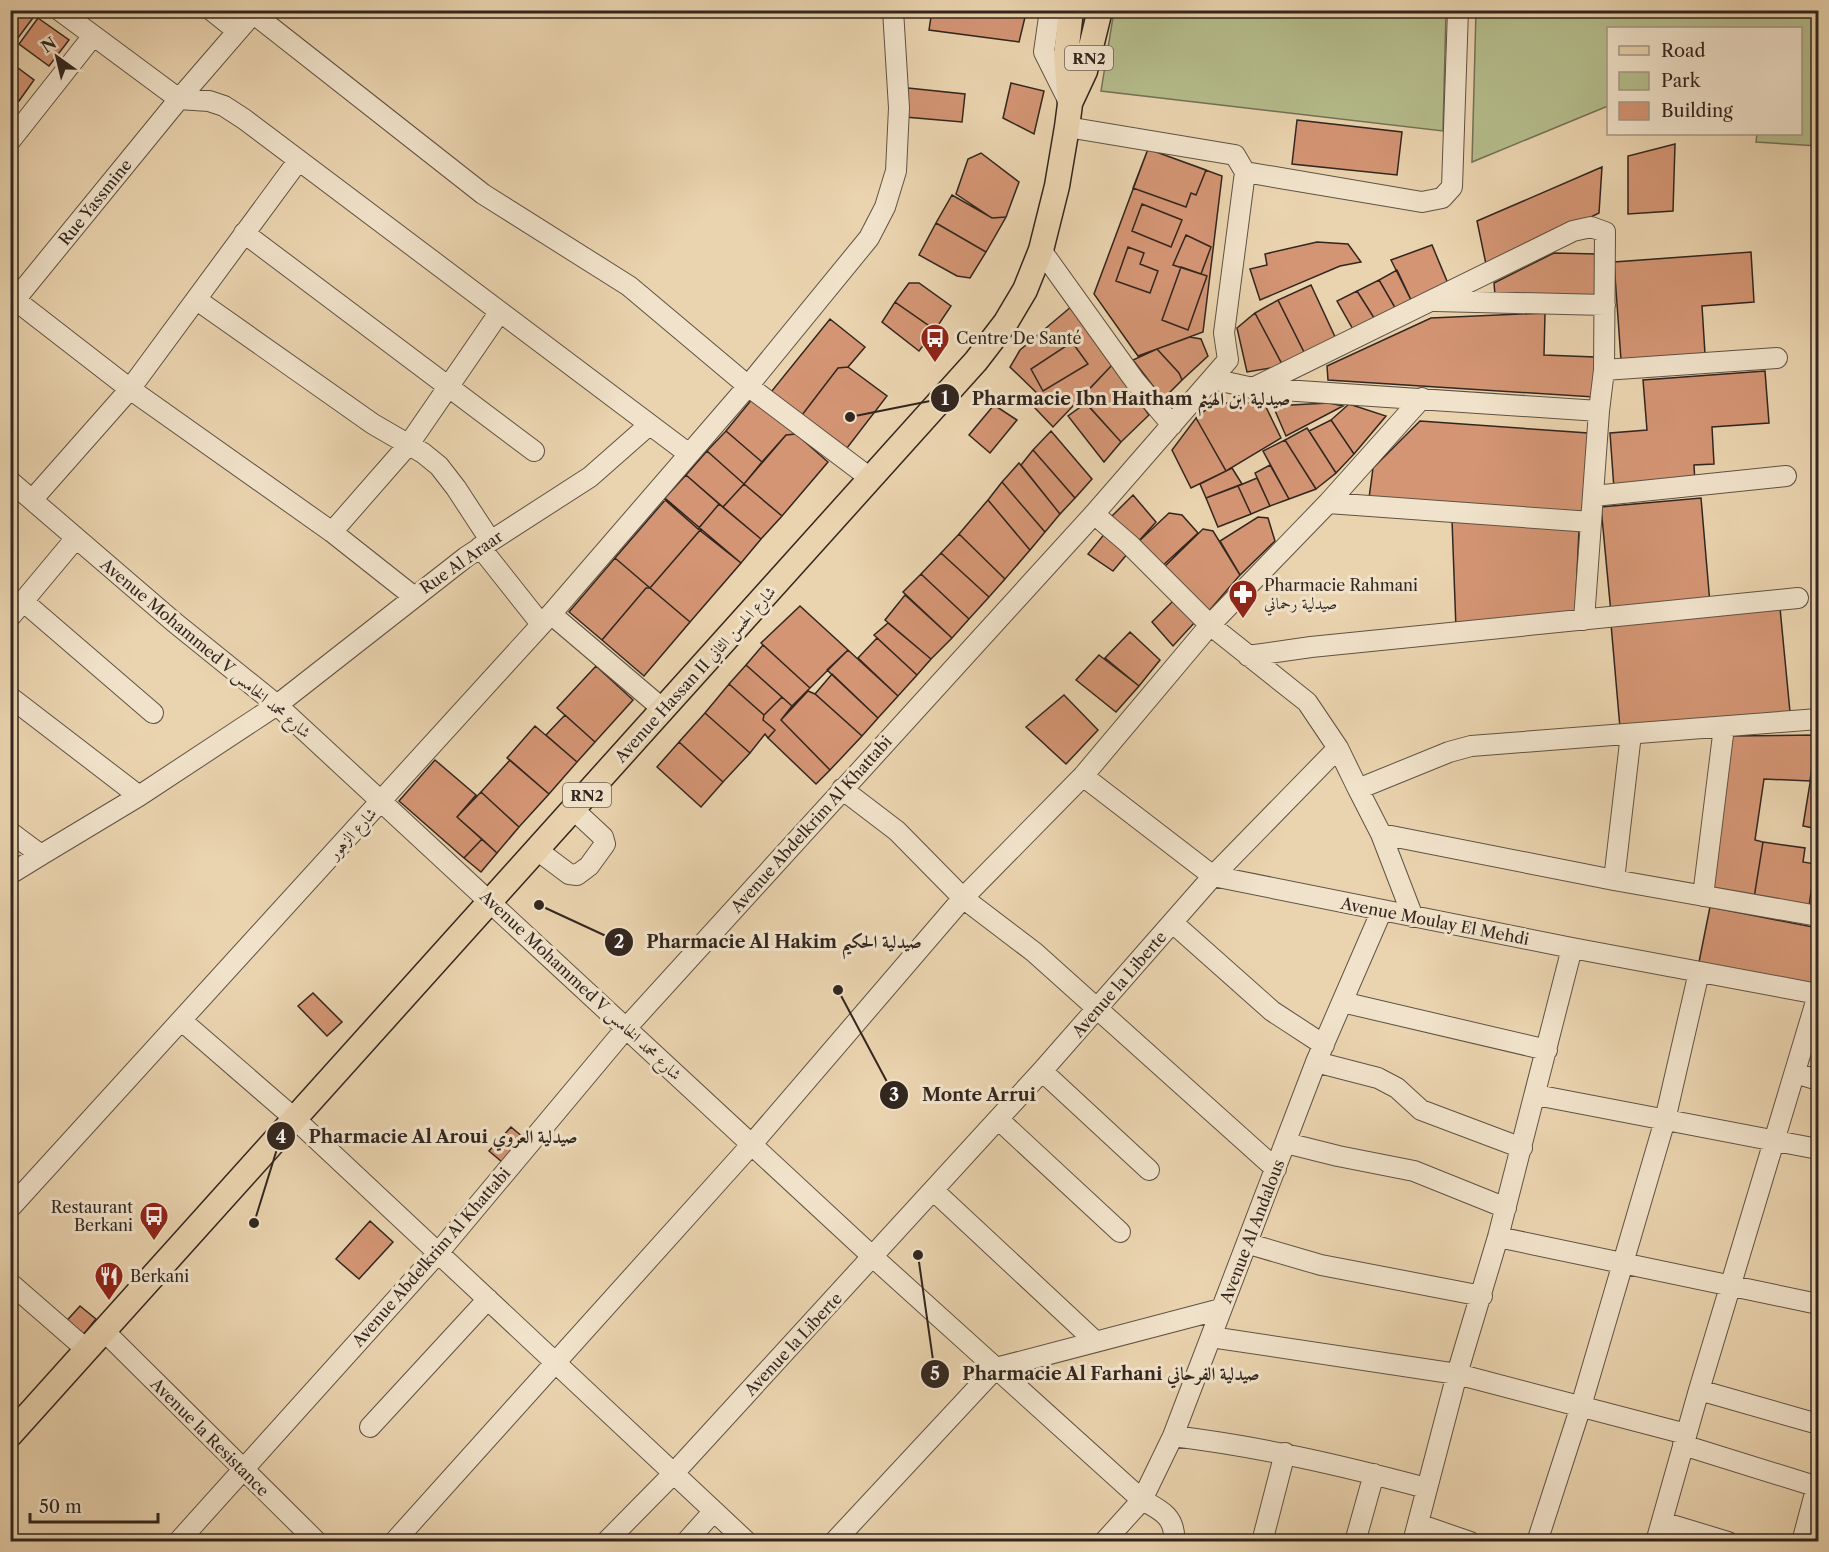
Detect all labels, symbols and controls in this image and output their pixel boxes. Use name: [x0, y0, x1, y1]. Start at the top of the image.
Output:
north arrow: [27, 27, 87, 87]
legend: [1607, 27, 1802, 135]
text: N: [37, 32, 60, 57]
text: Road: [1661, 40, 1706, 62]
road number: RN2: [1065, 46, 1113, 70]
text: Park: [1661, 70, 1702, 92]
text: Building: [1661, 100, 1733, 122]
street label: Rue Yassmine: [54, 155, 136, 249]
bus stop icon: Centre De Santé: [919, 322, 951, 364]
place label: Centre De Santé: [956, 328, 1082, 348]
callout: Pharmacie Ibn Haitham صيدلية ابن الهيثم: [930, 380, 1302, 416]
text: 1: [941, 388, 949, 410]
text: Pharmacie Ibn Haitham صيدلية ابن الهيثم: [972, 388, 1290, 417]
street label: Rue Al Araar: [416, 526, 506, 598]
street label: Avenue Mohammed V شارع محمد الخامس: [93, 553, 315, 745]
place label: Pharmacie Rahmani صيدلية رحماني: [1264, 575, 1418, 616]
pharmacy icon: Pharmacie Rahmani صيدلية رحماني: [1227, 578, 1259, 620]
street label: Avenue Hassan II شارع الحسن الثاني: [610, 582, 783, 770]
street label: Avenue Abdelkrim Al Khattabi: [726, 731, 896, 917]
road number: RN2: [563, 783, 611, 807]
street label: شارع الزهور: [322, 803, 383, 867]
street label: Avenue Mohammed V شارع محمد الخامس: [472, 885, 686, 1087]
street label: Avenue Moulay El Mehdi: [1338, 893, 1531, 949]
callout: Pharmacie Al Hakim صيدلية الحكيم: [604, 924, 934, 960]
street label: Avenue la Liberte: [1067, 927, 1170, 1042]
text: 2: [614, 931, 624, 953]
text: Pharmacie Al Hakim صيدلية الحكيم: [646, 931, 922, 960]
callout: Monte Arrui: [879, 1077, 1048, 1113]
text: 3: [889, 1084, 899, 1106]
text: Monte Arrui: [922, 1084, 1037, 1106]
callout: Pharmacie Al Aroui صيدلية العروي: [266, 1118, 590, 1154]
text: 4: [276, 1126, 286, 1148]
text: Pharmacie Al Aroui صيدلية العروي: [308, 1126, 578, 1152]
street label: Avenue Al Andalous: [1215, 1156, 1289, 1307]
street label: Avenue Abdelkrim Al Khattabi: [347, 1163, 514, 1351]
place label: Restaurant Berkani: [51, 1197, 133, 1235]
bus stop icon: Restaurant Berkani: [138, 1200, 170, 1242]
restaurant icon: Berkani: [93, 1260, 125, 1302]
place label: Berkani: [130, 1266, 189, 1286]
street label: Avenue la Liberte: [739, 1288, 846, 1400]
callout: Pharmacie Al Farhani صيدلية الفرحاني: [920, 1356, 1272, 1392]
text: 5: [930, 1363, 940, 1385]
text: Pharmacie Al Farhani صيدلية الفرحاني: [962, 1363, 1260, 1389]
street label: Avenue la Resistance: [146, 1373, 273, 1500]
scale bar: [30, 1486, 158, 1524]
text: 50 m: [39, 1496, 82, 1518]

